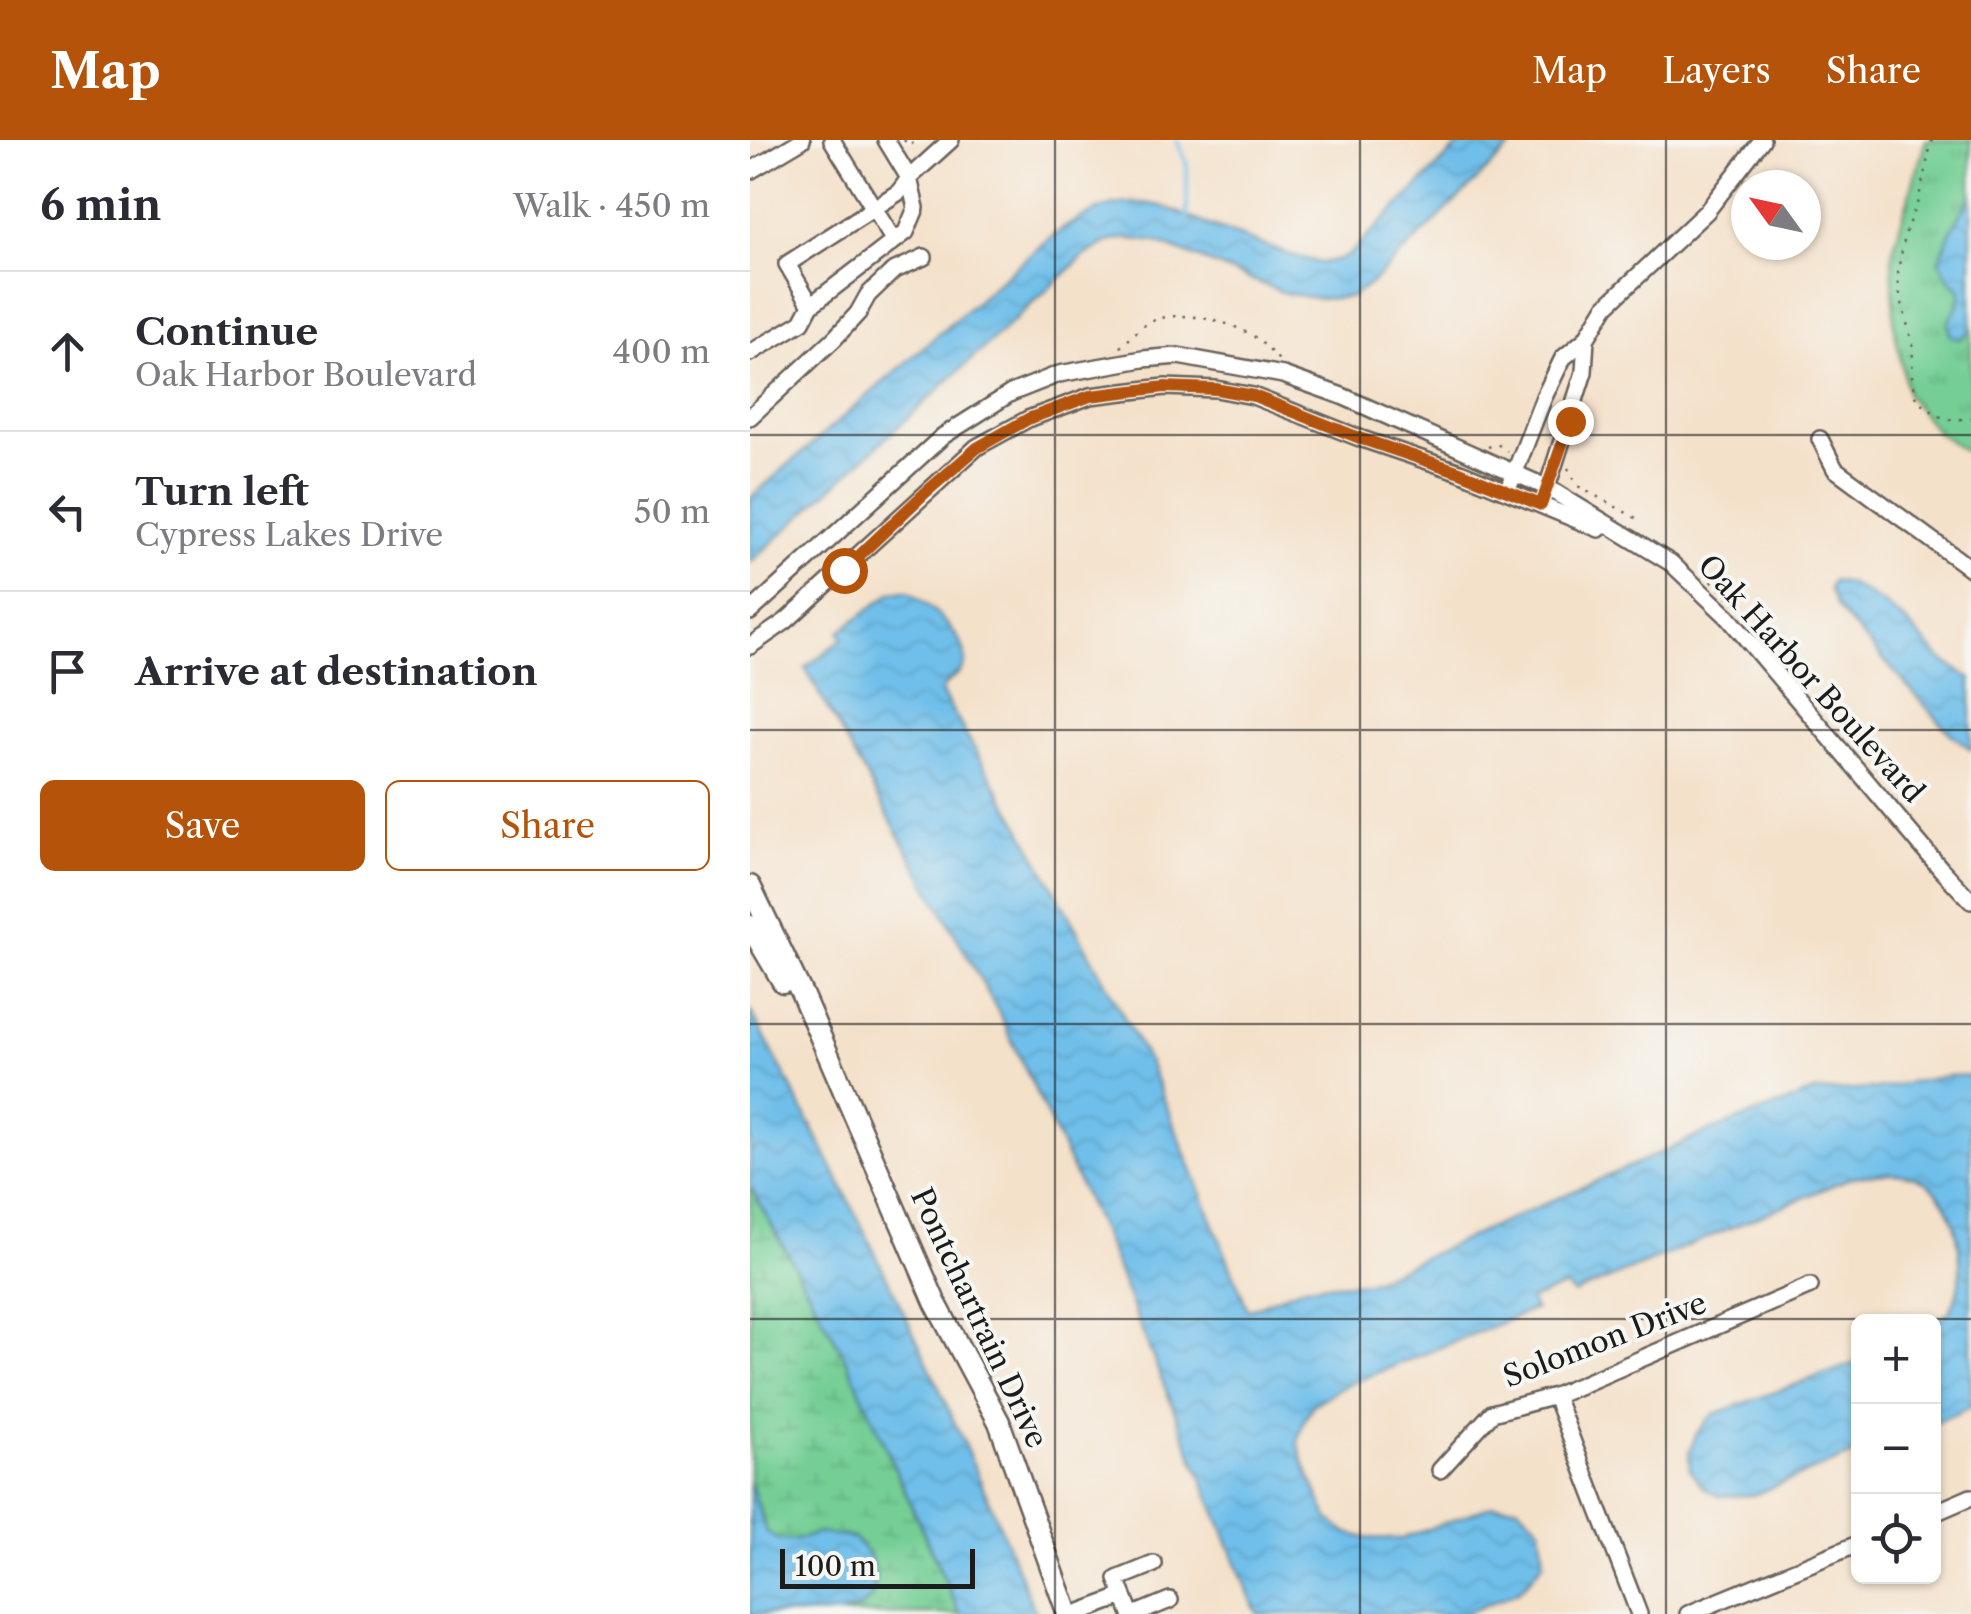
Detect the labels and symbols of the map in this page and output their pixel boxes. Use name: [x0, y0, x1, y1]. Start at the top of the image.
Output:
north arrow: [1731, 170, 1821, 260]
route end: [1548, 399, 1594, 445]
street label: Oak Harbor Boulevard: [1690, 547, 1932, 810]
route start: [822, 548, 868, 594]
street label: Pontchartrain Drive: [903, 1182, 1056, 1454]
street label: Solomon Drive: [1498, 1284, 1712, 1395]
scale bar: [780, 1544, 975, 1588]

